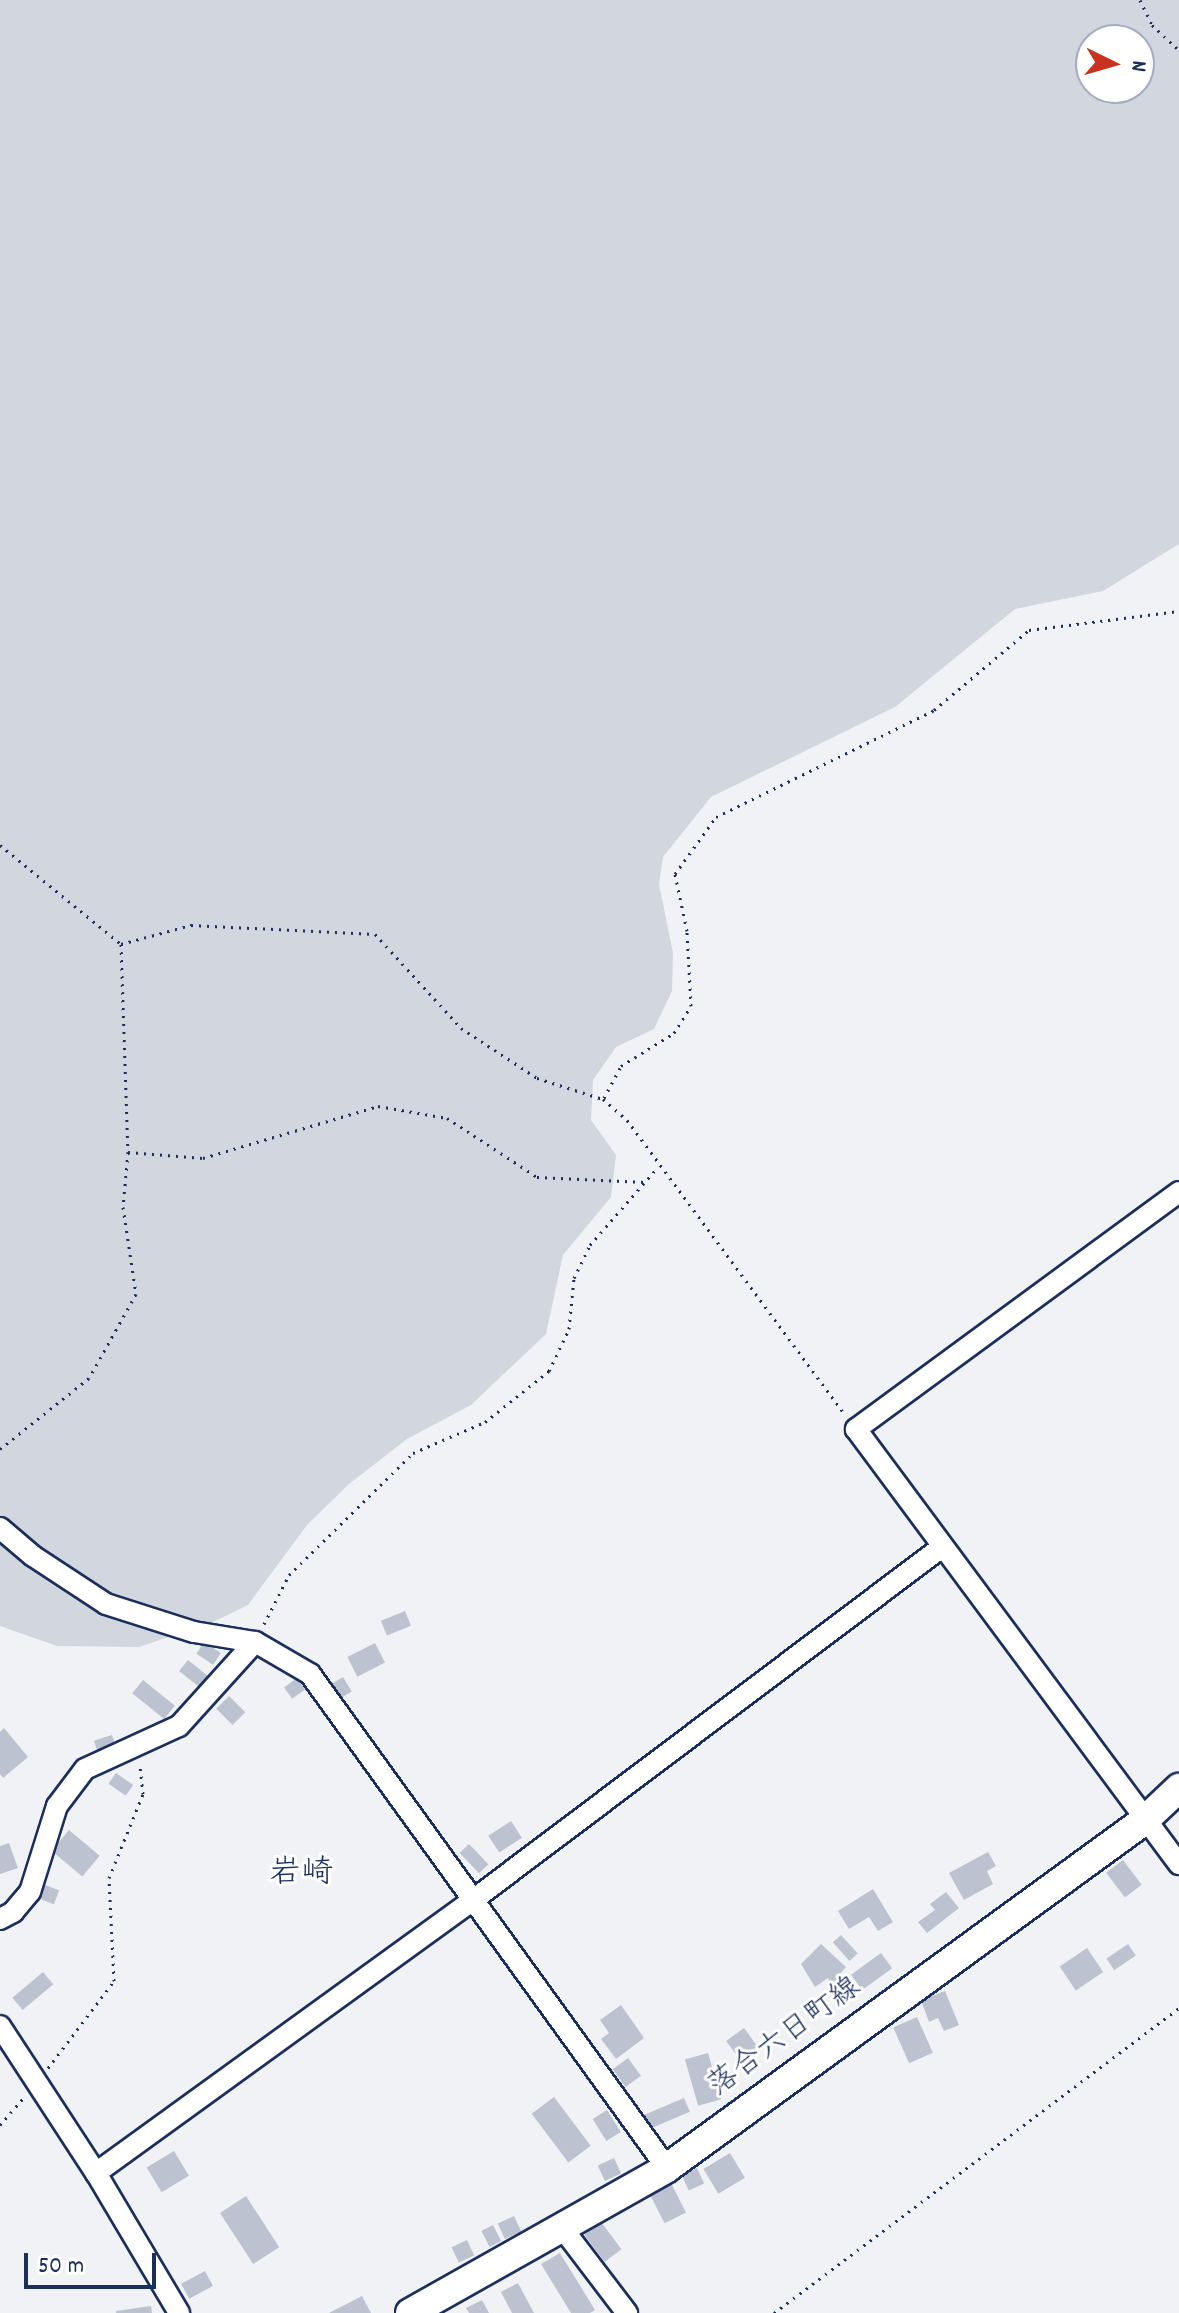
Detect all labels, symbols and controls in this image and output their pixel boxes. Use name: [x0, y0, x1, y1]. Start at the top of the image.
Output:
north arrow: [1075, 24, 1155, 104]
text: N: [1121, 59, 1153, 73]
district label: 岩崎: [269, 1856, 333, 1894]
street label: 落合六日町線: [703, 1972, 869, 2106]
scale bar: [28, 2237, 160, 2287]
text: 50 m: [38, 2250, 84, 2284]

